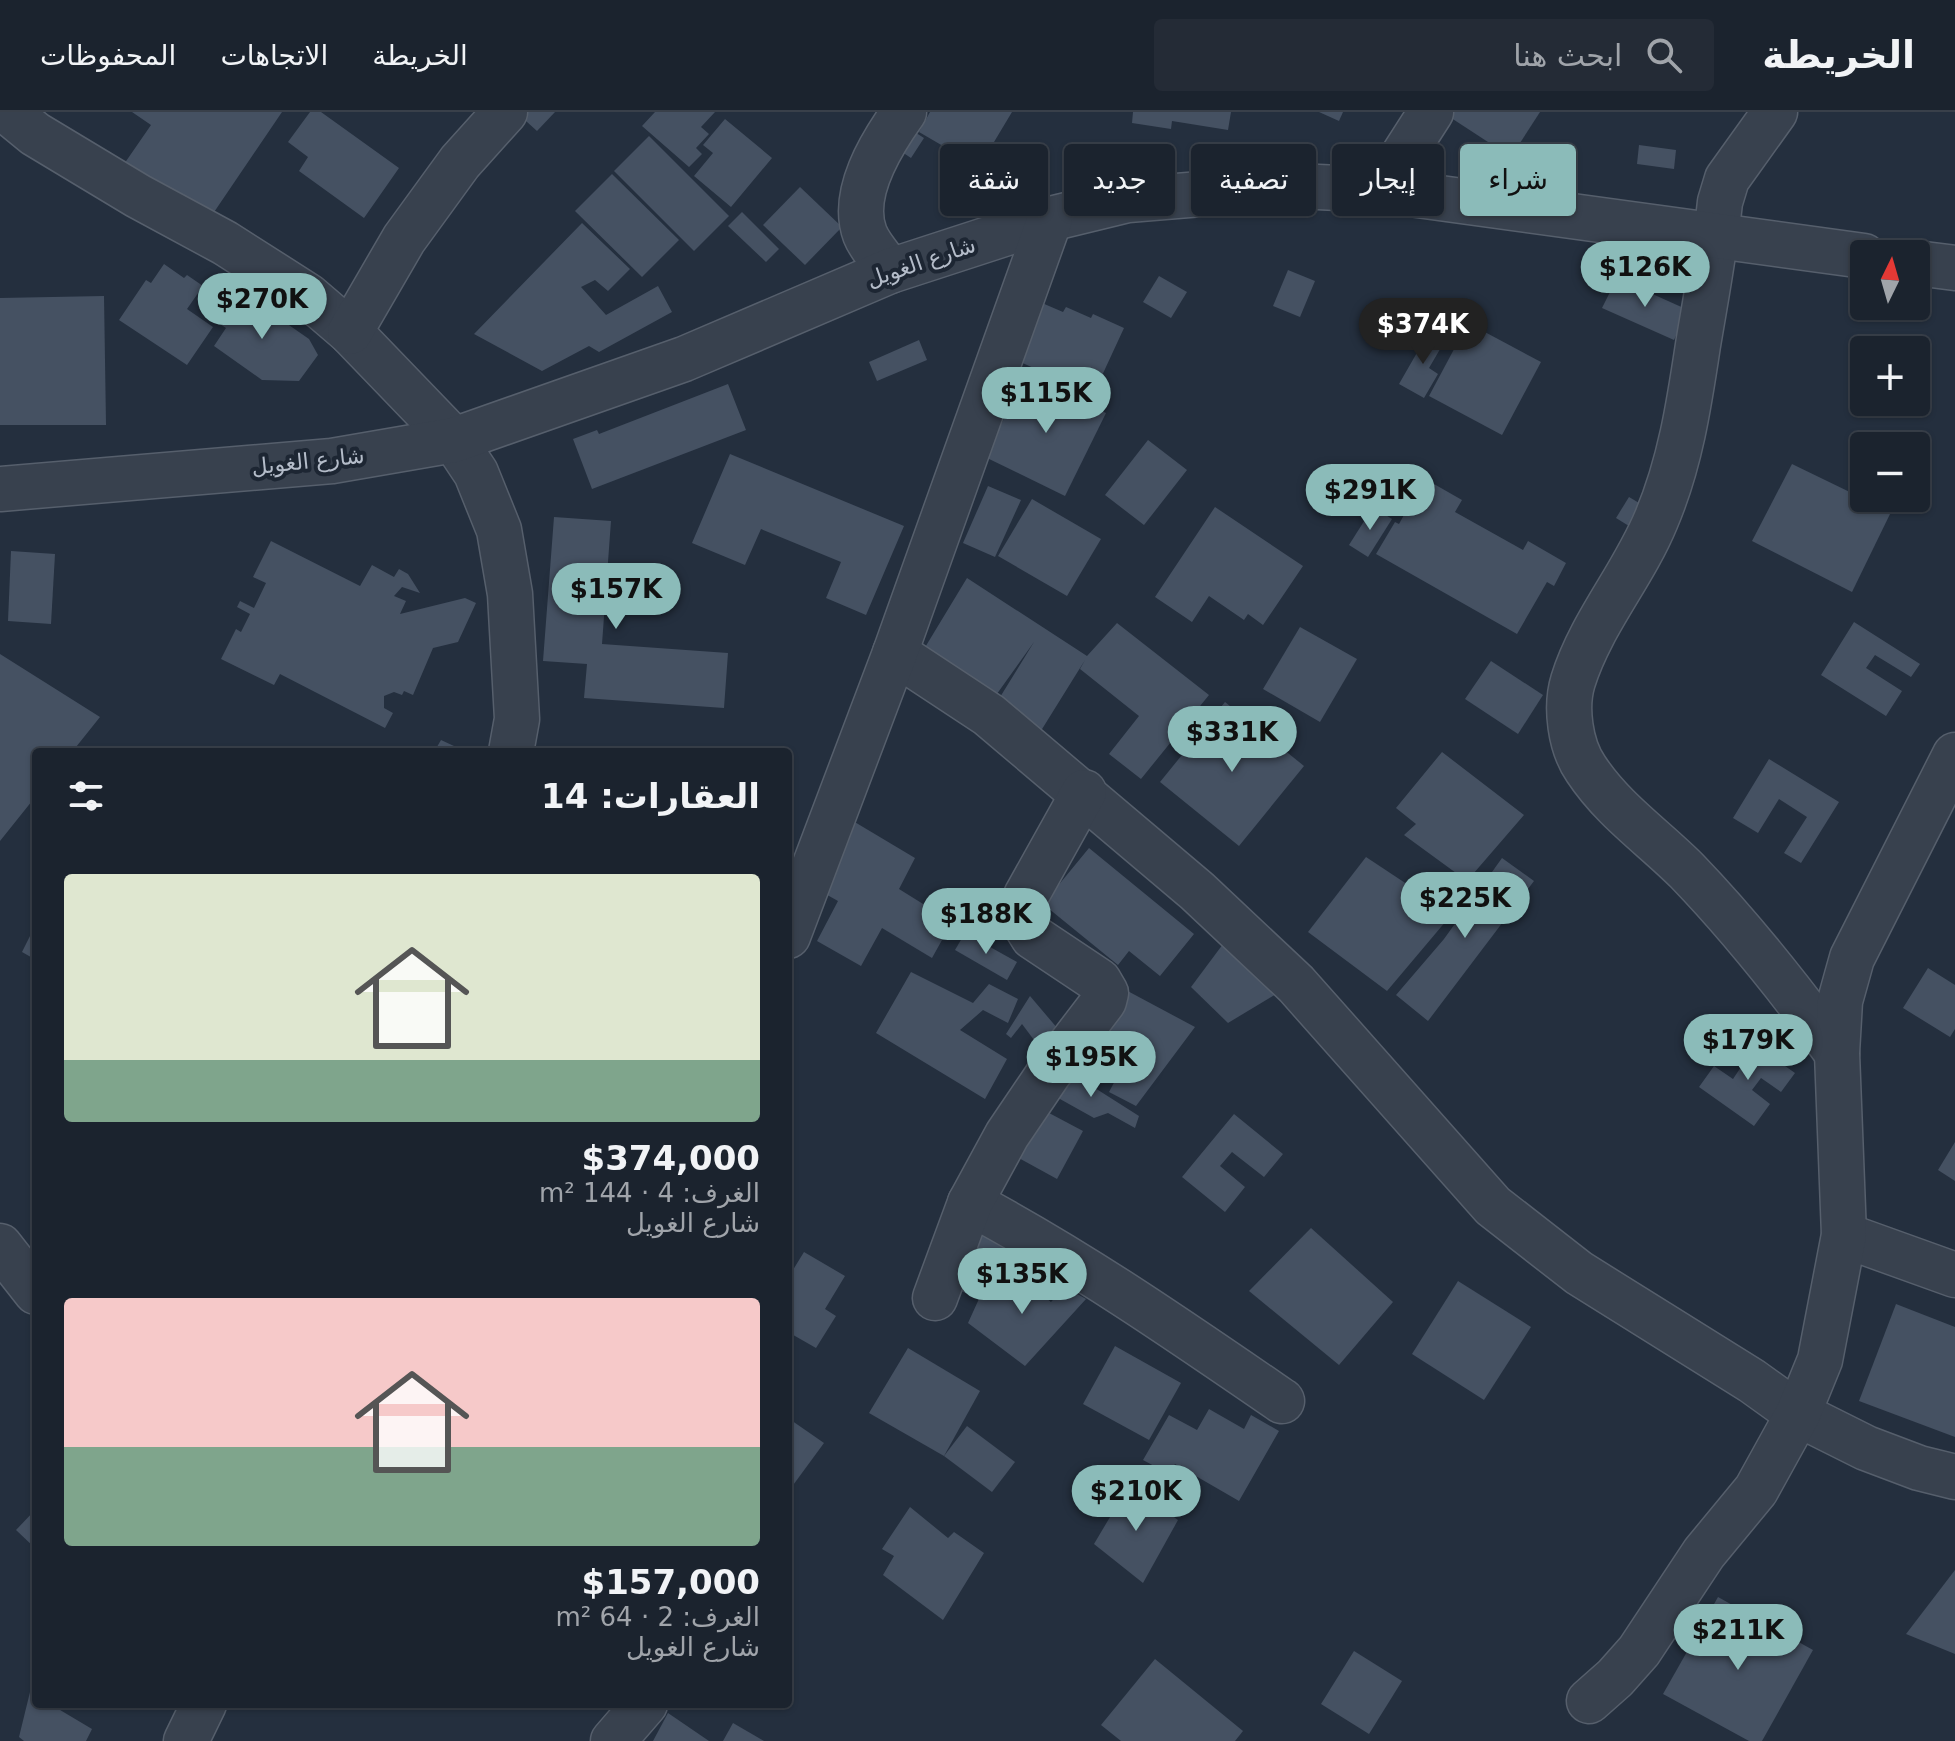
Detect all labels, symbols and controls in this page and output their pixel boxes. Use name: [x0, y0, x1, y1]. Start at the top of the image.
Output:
search box: [1154, 19, 1714, 91]
icon: search: [1642, 33, 1686, 77]
text: الخريطة: [1762, 33, 1915, 77]
text: ابحث هنا: [1513, 38, 1622, 73]
text: المحفوظات: [40, 39, 176, 72]
text: الاتجاهات: [220, 39, 328, 72]
text: الخريطة: [372, 39, 468, 72]
chip: شقة: [940, 144, 1048, 216]
chip: جديد: [1064, 144, 1175, 216]
chip: تصفية: [1191, 144, 1316, 216]
chip: إيجار: [1332, 144, 1444, 216]
chip: شراء: [1460, 144, 1576, 216]
street label: شارع الغويل: [863, 232, 979, 292]
north arrow: [1850, 240, 1930, 320]
map controls: [1850, 240, 1930, 512]
pin: $126K: [1589, 241, 1701, 309]
text: $126K: [1599, 252, 1691, 282]
pin: $270K: [206, 273, 318, 341]
text: $270K: [216, 284, 308, 314]
pin: $374K: [1367, 298, 1479, 366]
text: $374K: [1377, 309, 1469, 339]
button: +: [1850, 336, 1930, 416]
pin: $115K: [990, 367, 1102, 435]
text: $115K: [1000, 378, 1092, 408]
button: −: [1850, 432, 1930, 512]
street label: شارع الغويل: [250, 443, 366, 479]
pin: $291K: [1314, 464, 1426, 532]
text: $291K: [1324, 475, 1416, 505]
pin: $157K: [560, 563, 672, 631]
text: $157K: [570, 574, 662, 604]
pin: $331K: [1176, 706, 1288, 774]
text: $331K: [1186, 717, 1278, 747]
icon: filters: [64, 774, 108, 818]
text: العقارات: 14: [541, 776, 760, 816]
pin: $225K: [1409, 872, 1521, 940]
text: $225K: [1419, 883, 1511, 913]
pin: $188K: [930, 888, 1042, 956]
text: $188K: [940, 899, 1032, 929]
icon: home: [340, 926, 484, 1070]
pin: $179K: [1692, 1014, 1804, 1082]
text: $179K: [1702, 1025, 1794, 1055]
pin: $195K: [1035, 1031, 1147, 1099]
text: $195K: [1045, 1042, 1137, 1072]
text: $374,000: [581, 1138, 760, 1178]
text: الغرف: 4 · 144 m²: [539, 1178, 760, 1208]
text: شارع الغويل: [626, 1208, 760, 1238]
pin: $135K: [966, 1248, 1078, 1316]
text: $135K: [976, 1259, 1068, 1289]
icon: home: [340, 1350, 484, 1494]
pin: $210K: [1080, 1465, 1192, 1533]
text: $210K: [1090, 1476, 1182, 1506]
text: $157,000: [581, 1562, 760, 1602]
text: الغرف: 2 · 64 m²: [556, 1602, 760, 1632]
pin: $211K: [1682, 1604, 1794, 1672]
text: $211K: [1692, 1615, 1784, 1645]
text: شارع الغويل: [626, 1632, 760, 1662]

